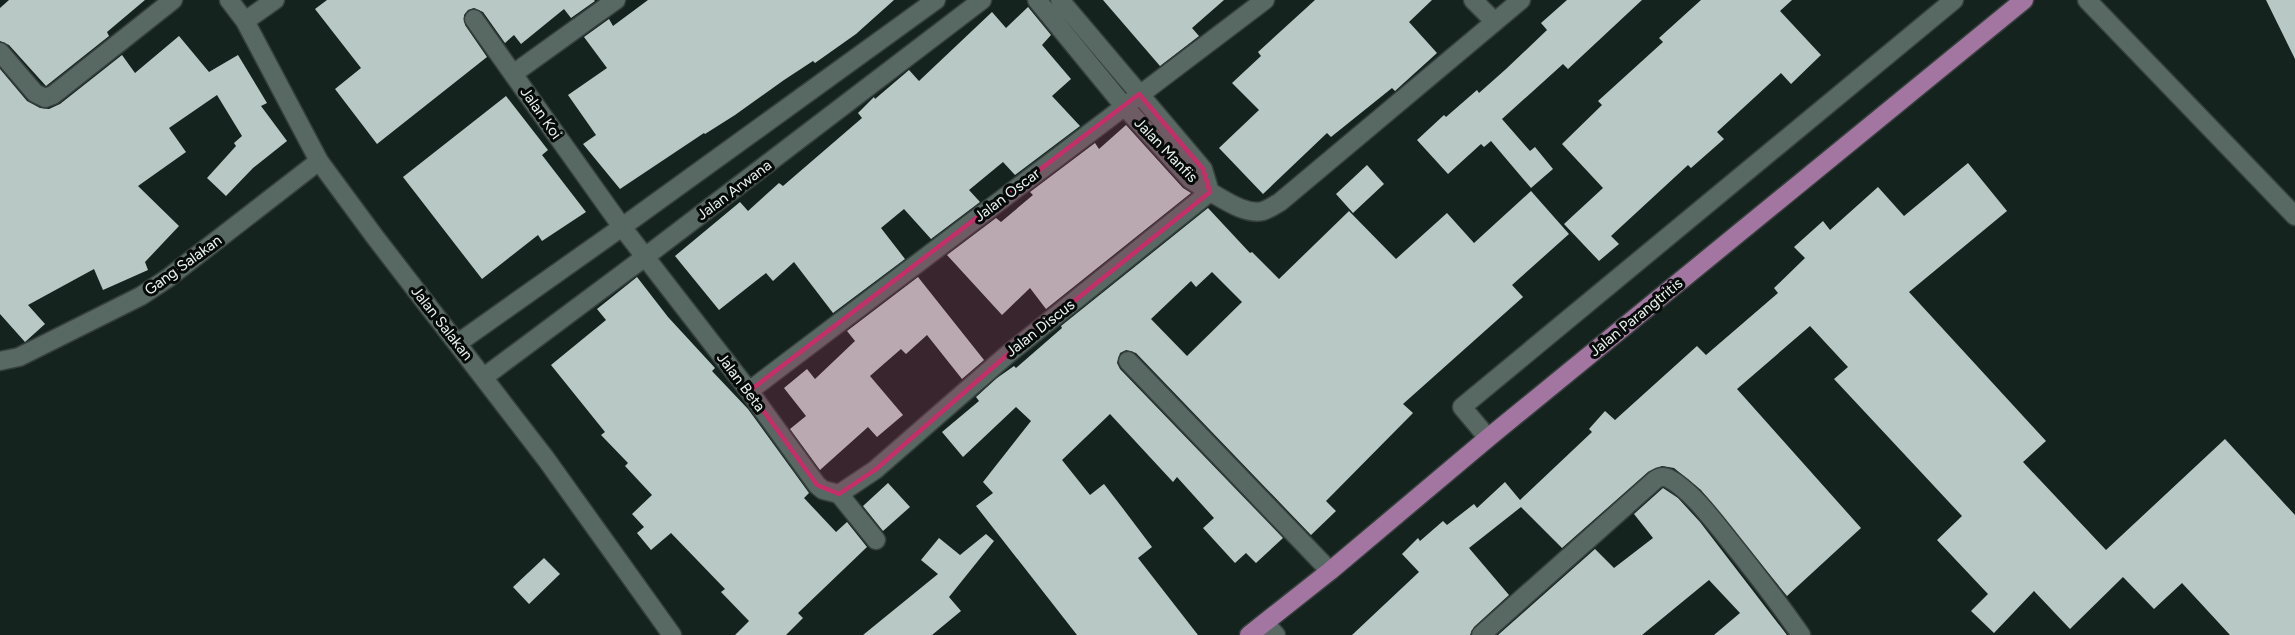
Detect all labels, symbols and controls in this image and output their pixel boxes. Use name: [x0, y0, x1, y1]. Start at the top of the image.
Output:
street label: Jalan Koi: [517, 83, 565, 143]
street label: Jalan Manfis: [1131, 114, 1201, 186]
street label: Jalan Arwana: [693, 156, 775, 224]
street label: Jalan Oscar: [970, 164, 1044, 226]
street label: Gang Salakan: [141, 231, 225, 299]
street label: Jalan Parangtritis: [1586, 274, 1686, 360]
street label: Jalan Salakan: [407, 282, 477, 364]
street label: Jalan Discus: [1002, 295, 1078, 361]
street label: Jalan Beta: [713, 349, 769, 415]

